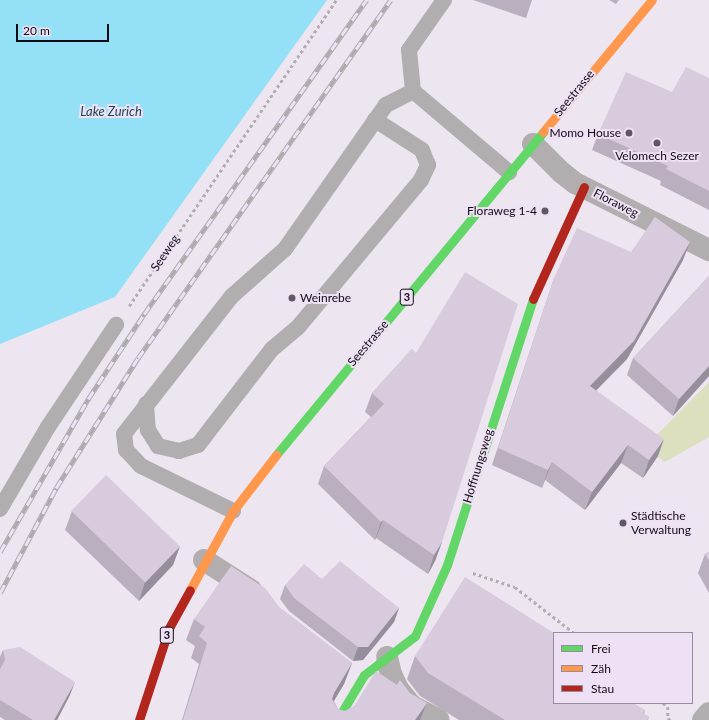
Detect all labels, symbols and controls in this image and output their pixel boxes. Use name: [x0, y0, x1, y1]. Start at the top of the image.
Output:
scale bar: [18, 16, 111, 42]
text: 20 m: [23, 23, 50, 38]
street label: Seestrasse: [551, 67, 597, 119]
water label: Lake Zurich: [80, 103, 142, 119]
place label: Momo House: [549, 126, 621, 140]
marker: Momo House: [624, 128, 634, 138]
marker: Velomech Sezer: [652, 138, 662, 148]
place label: Velomech Sezer: [615, 149, 699, 163]
street label: Floraweg: [591, 186, 641, 220]
place label: Floraweg 1-4: [467, 204, 537, 218]
marker: Floraweg 1-4: [540, 206, 550, 216]
street label: Seeweg: [148, 232, 182, 274]
road number: 3: [399, 288, 415, 306]
place label: Weinrebe: [300, 291, 351, 305]
marker: Weinrebe: [287, 293, 297, 303]
street label: Seestrasse: [345, 317, 391, 369]
street label: Hoffnungsweg: [460, 427, 496, 505]
place label: Städtische Verwaltung: [631, 509, 691, 537]
marker: Städtische Verwaltung: [618, 518, 628, 528]
road number: 3: [159, 626, 175, 644]
legend: [553, 632, 693, 704]
text: Frei: [591, 641, 611, 656]
text: Zäh: [591, 661, 611, 676]
text: Stau: [591, 681, 614, 696]

